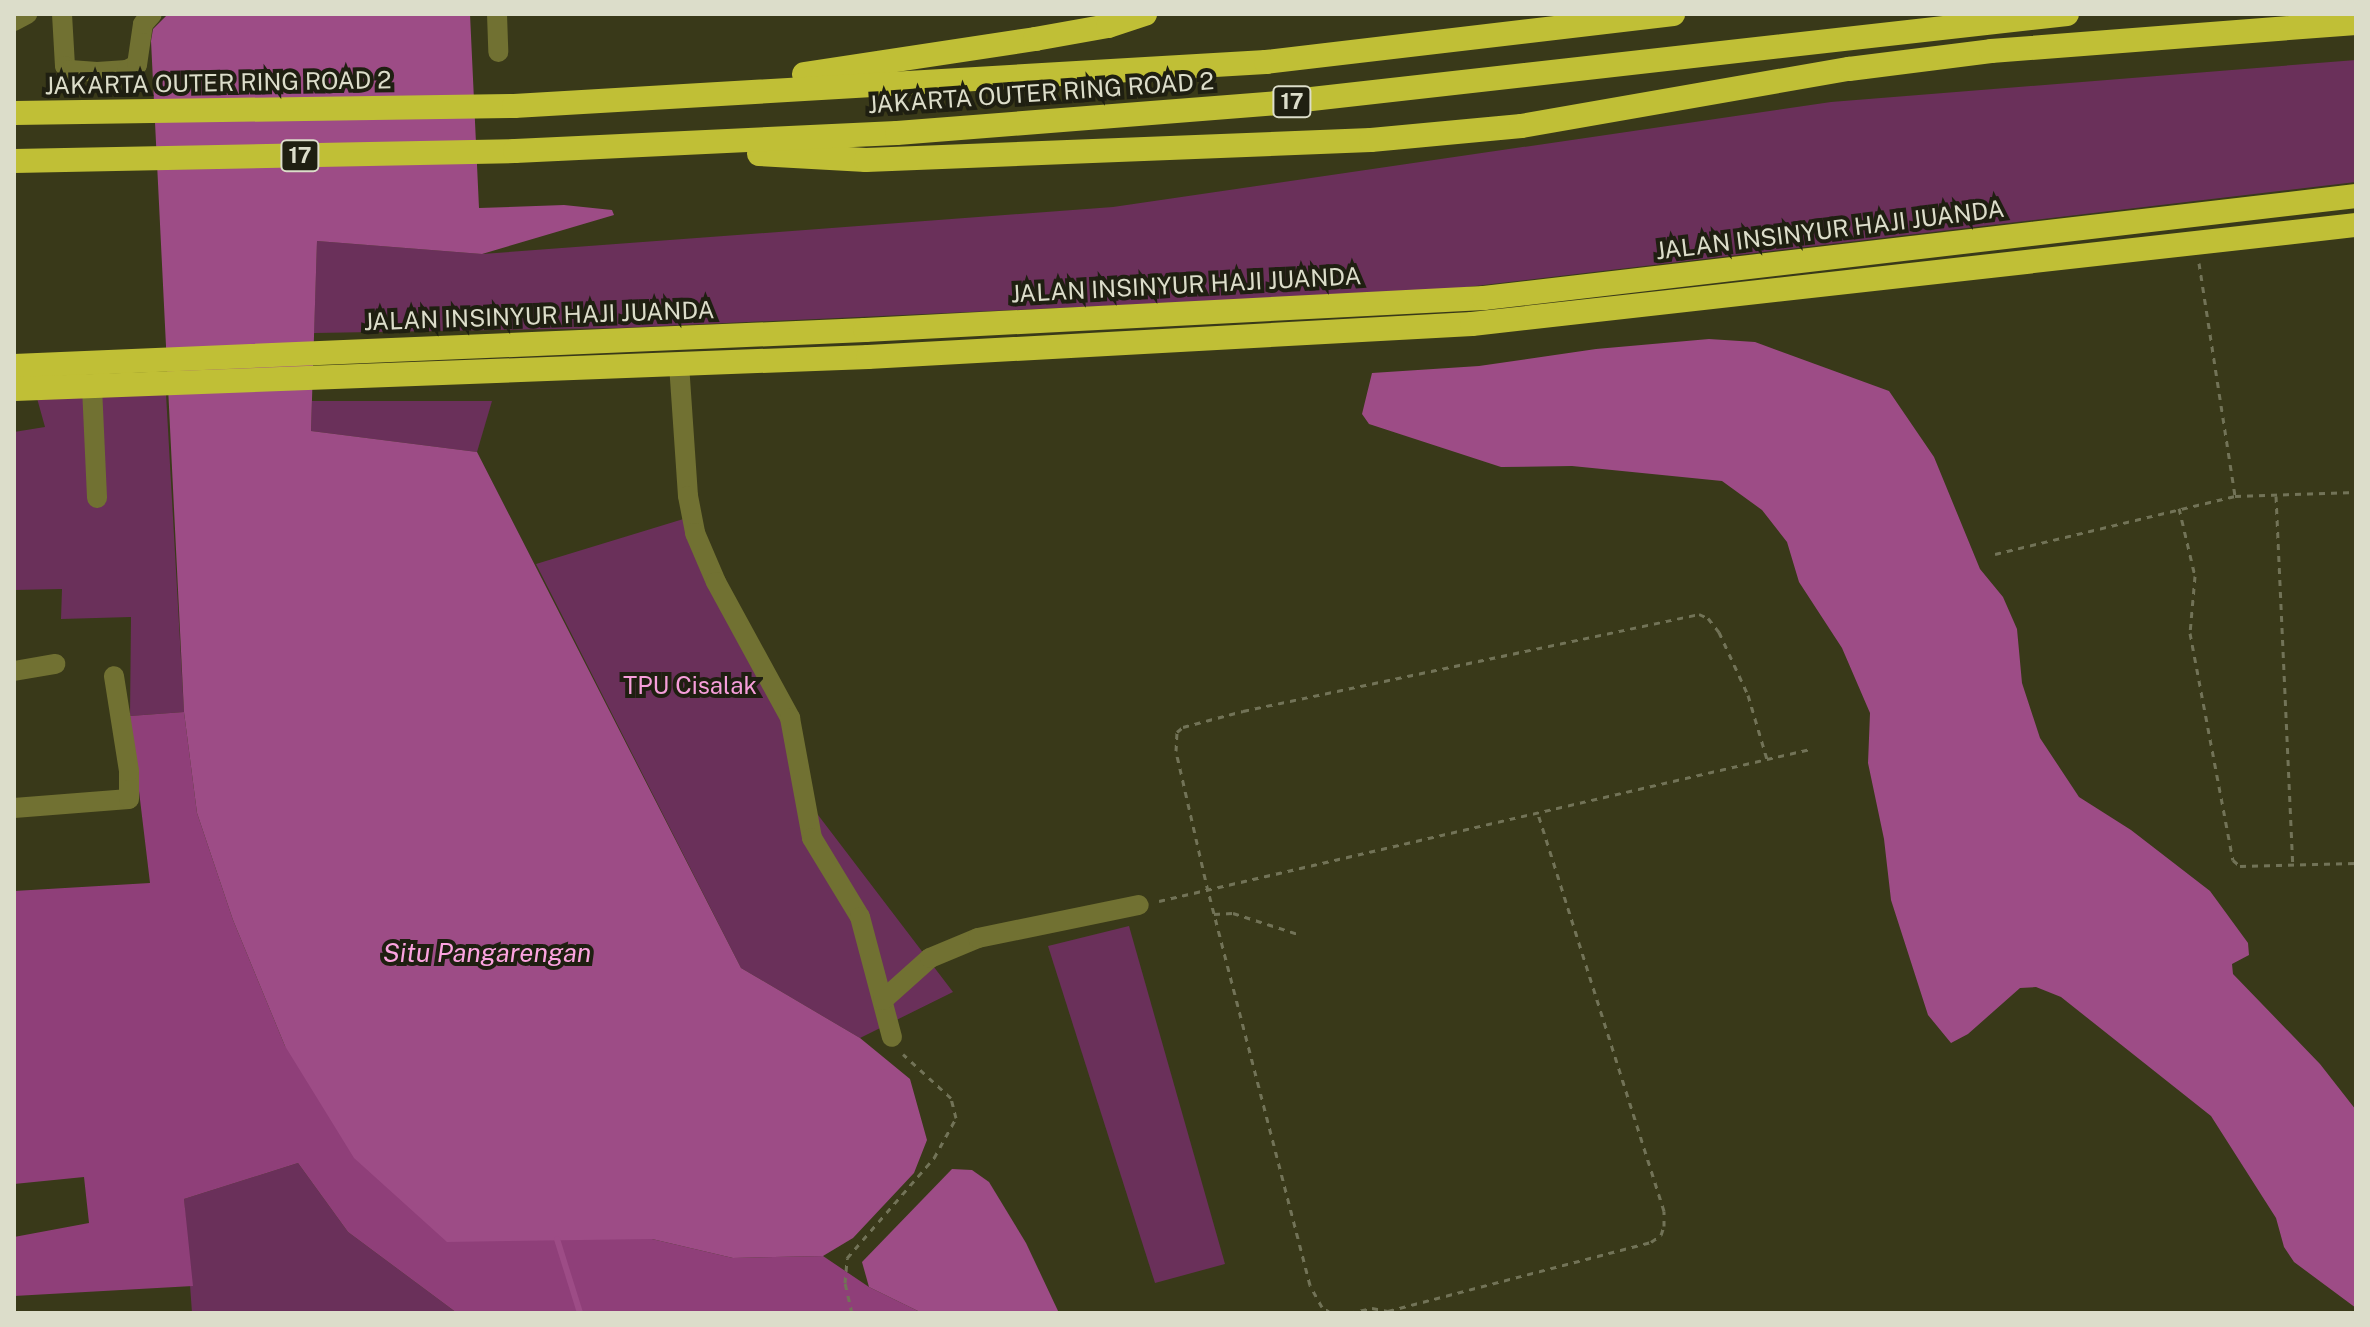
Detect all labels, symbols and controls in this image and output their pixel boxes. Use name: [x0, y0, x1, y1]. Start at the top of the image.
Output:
street label: JAKARTA OUTER RING ROAD 2: [44, 66, 392, 100]
street label: JAKARTA OUTER RING ROAD 2: [867, 67, 1215, 119]
road number: 17: [1272, 84, 1312, 120]
road number: 17: [280, 138, 320, 174]
street label: JALAN INSINYUR HAJI JUANDA: [1654, 194, 2006, 266]
street label: JALAN INSINYUR HAJI JUANDA: [1010, 261, 1362, 309]
street label: JALAN INSINYUR HAJI JUANDA: [363, 295, 715, 337]
park label: TPU Cisalak: [623, 672, 757, 700]
water label: Situ Pangarengan: [383, 937, 591, 969]

